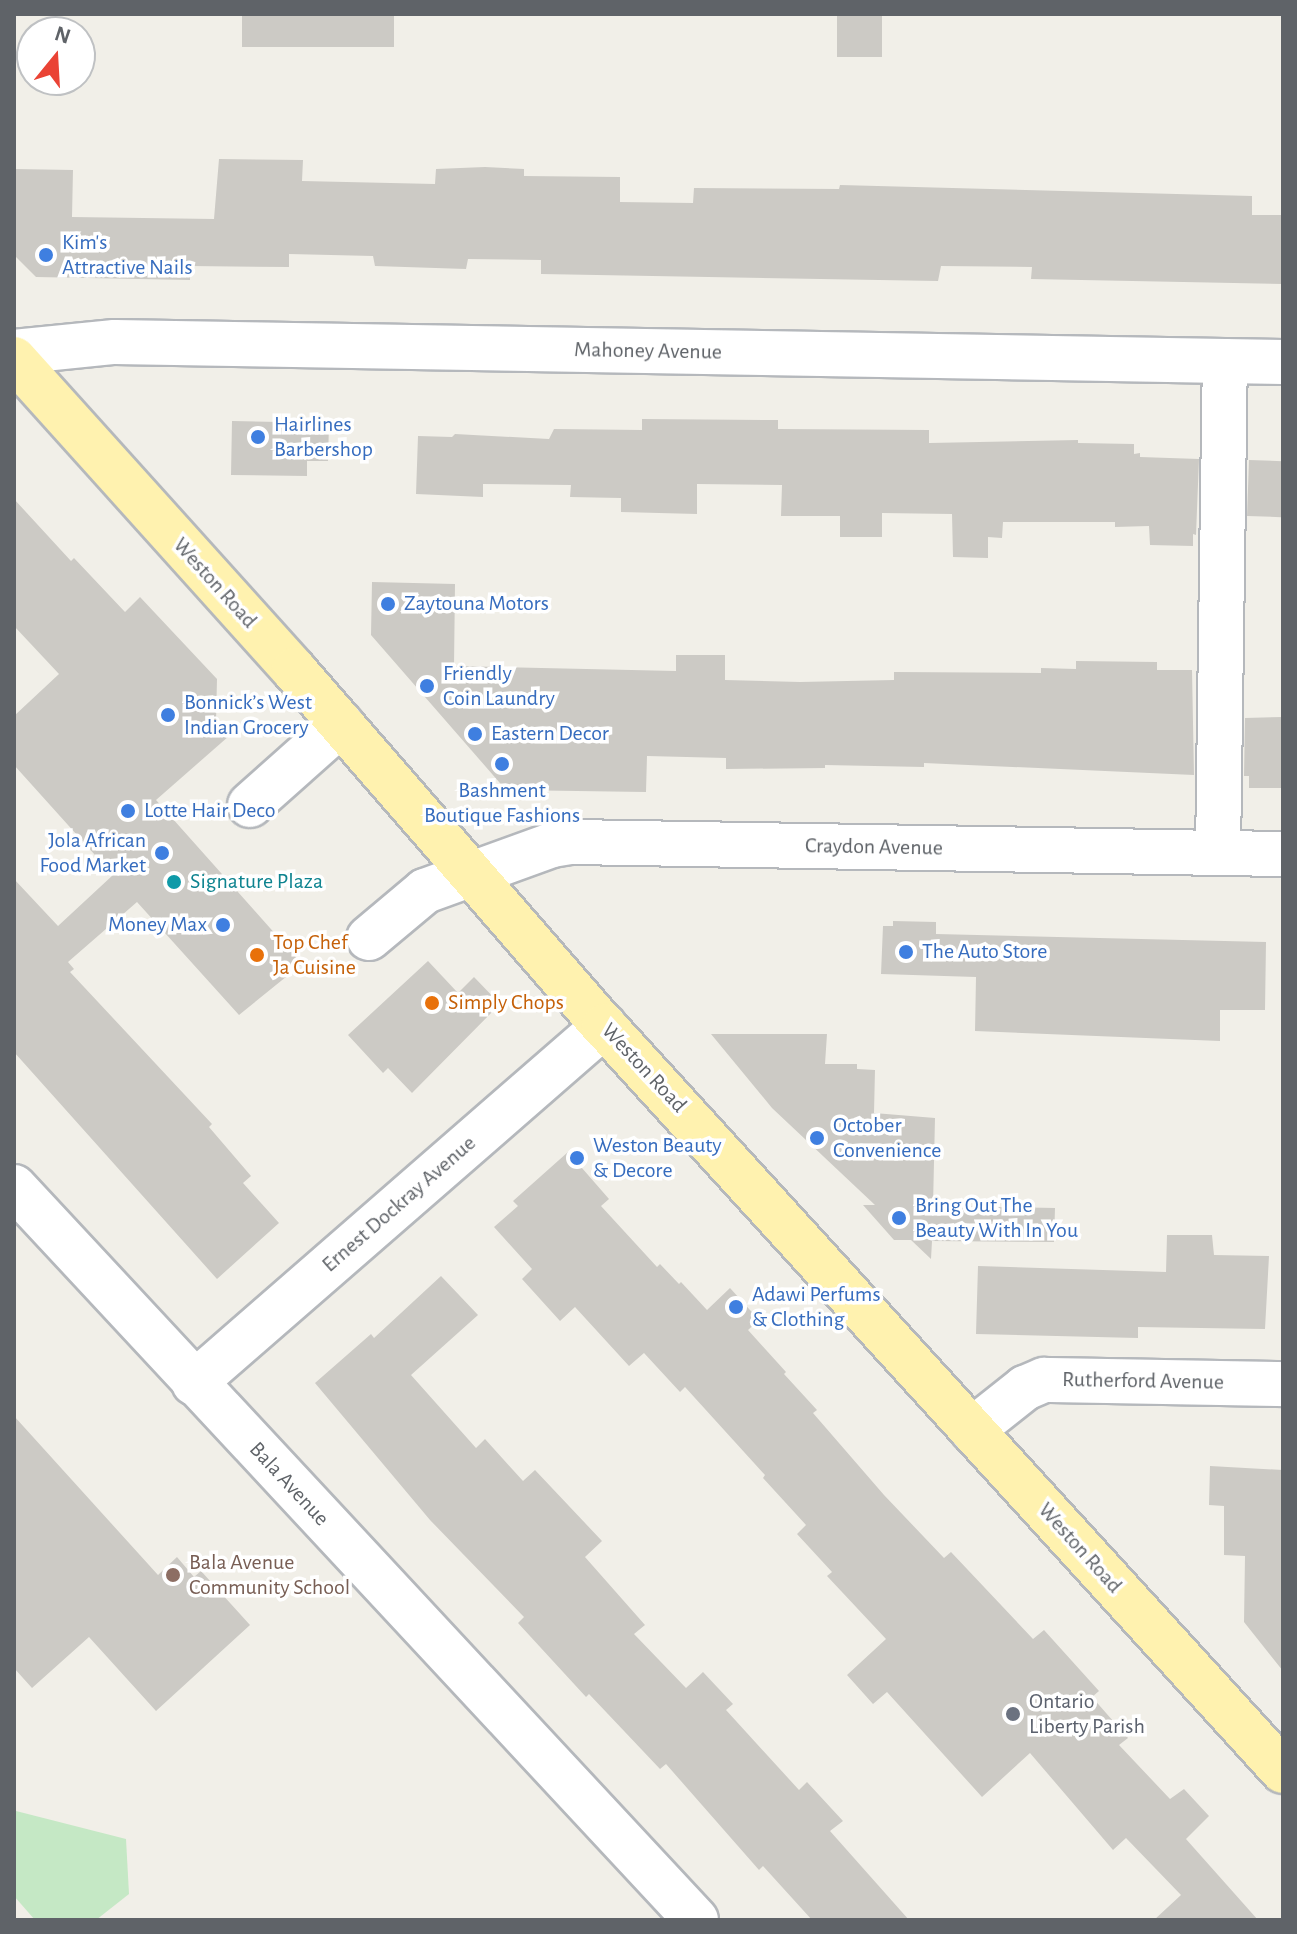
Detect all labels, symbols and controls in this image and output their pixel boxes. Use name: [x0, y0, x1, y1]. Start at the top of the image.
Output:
north arrow: [16, 16, 96, 96]
text: N: [52, 22, 73, 48]
place label: Kim's Attractive Nails: [62, 229, 193, 280]
marker: Kim's Attractive Nails: [37, 246, 55, 264]
street label: Mahoney Avenue: [574, 337, 722, 365]
place label: Hairlines Barbershop: [274, 411, 373, 462]
marker: Hairlines Barbershop: [249, 428, 267, 446]
street label: Weston Road: [167, 532, 263, 634]
place label: Zaytouna Motors: [404, 591, 549, 617]
marker: Zaytouna Motors: [379, 595, 397, 613]
place label: Friendly Coin Laundry: [443, 660, 555, 712]
marker: Friendly Coin Laundry: [418, 677, 436, 695]
place label: Bonnick’s West Indian Grocery: [184, 689, 312, 740]
marker: Bonnick’s West Indian Grocery: [159, 706, 177, 724]
place label: Eastern Decor: [491, 721, 609, 747]
marker: Eastern Decor: [466, 725, 484, 743]
marker: Bashment Boutique Fashions: [493, 755, 511, 773]
place label: Bashment Boutique Fashions: [424, 777, 580, 828]
place label: Lotte Hair Deco: [144, 798, 276, 824]
marker: Lotte Hair Deco: [119, 802, 137, 820]
place label: Jola African Food Market: [40, 827, 146, 878]
street label: Craydon Avenue: [805, 833, 943, 861]
marker: Jola African Food Market: [153, 844, 171, 862]
place label: Signature Plaza: [190, 869, 323, 895]
marker: Signature Plaza: [165, 873, 183, 891]
place label: Money Max: [108, 912, 207, 938]
marker: Money Max: [214, 916, 232, 934]
place label: Top Chef Ja Cuisine: [273, 929, 356, 980]
place label: The Auto Store: [922, 939, 1047, 965]
marker: The Auto Store: [897, 943, 915, 961]
marker: Top Chef Ja Cuisine: [248, 946, 266, 964]
place label: Simply Chops: [448, 990, 564, 1016]
marker: Simply Chops: [423, 994, 441, 1012]
street label: Weston Road: [596, 1018, 692, 1118]
place label: October Convenience: [833, 1112, 941, 1164]
marker: October Convenience: [808, 1129, 826, 1147]
street label: Ernest Dockray Avenue: [317, 1130, 481, 1278]
place label: Weston Beauty & Decore: [593, 1132, 722, 1184]
marker: Weston Beauty & Decore: [568, 1149, 586, 1167]
place label: Bring Out The Beauty With In You: [915, 1192, 1078, 1244]
marker: Bring Out The Beauty With In You: [890, 1209, 908, 1227]
place label: Adawi Perfums & Clothing: [752, 1281, 881, 1332]
marker: Adawi Perfums & Clothing: [727, 1298, 745, 1316]
street label: Rutherford Avenue: [1062, 1366, 1224, 1396]
street label: Bala Avenue: [243, 1436, 335, 1532]
street label: Weston Road: [1032, 1497, 1128, 1599]
place label: Bala Avenue Community School: [189, 1549, 350, 1600]
marker: Bala Avenue Community School: [164, 1566, 182, 1584]
place label: Ontario Liberty Parish: [1029, 1688, 1145, 1740]
marker: Ontario Liberty Parish: [1004, 1705, 1022, 1723]

